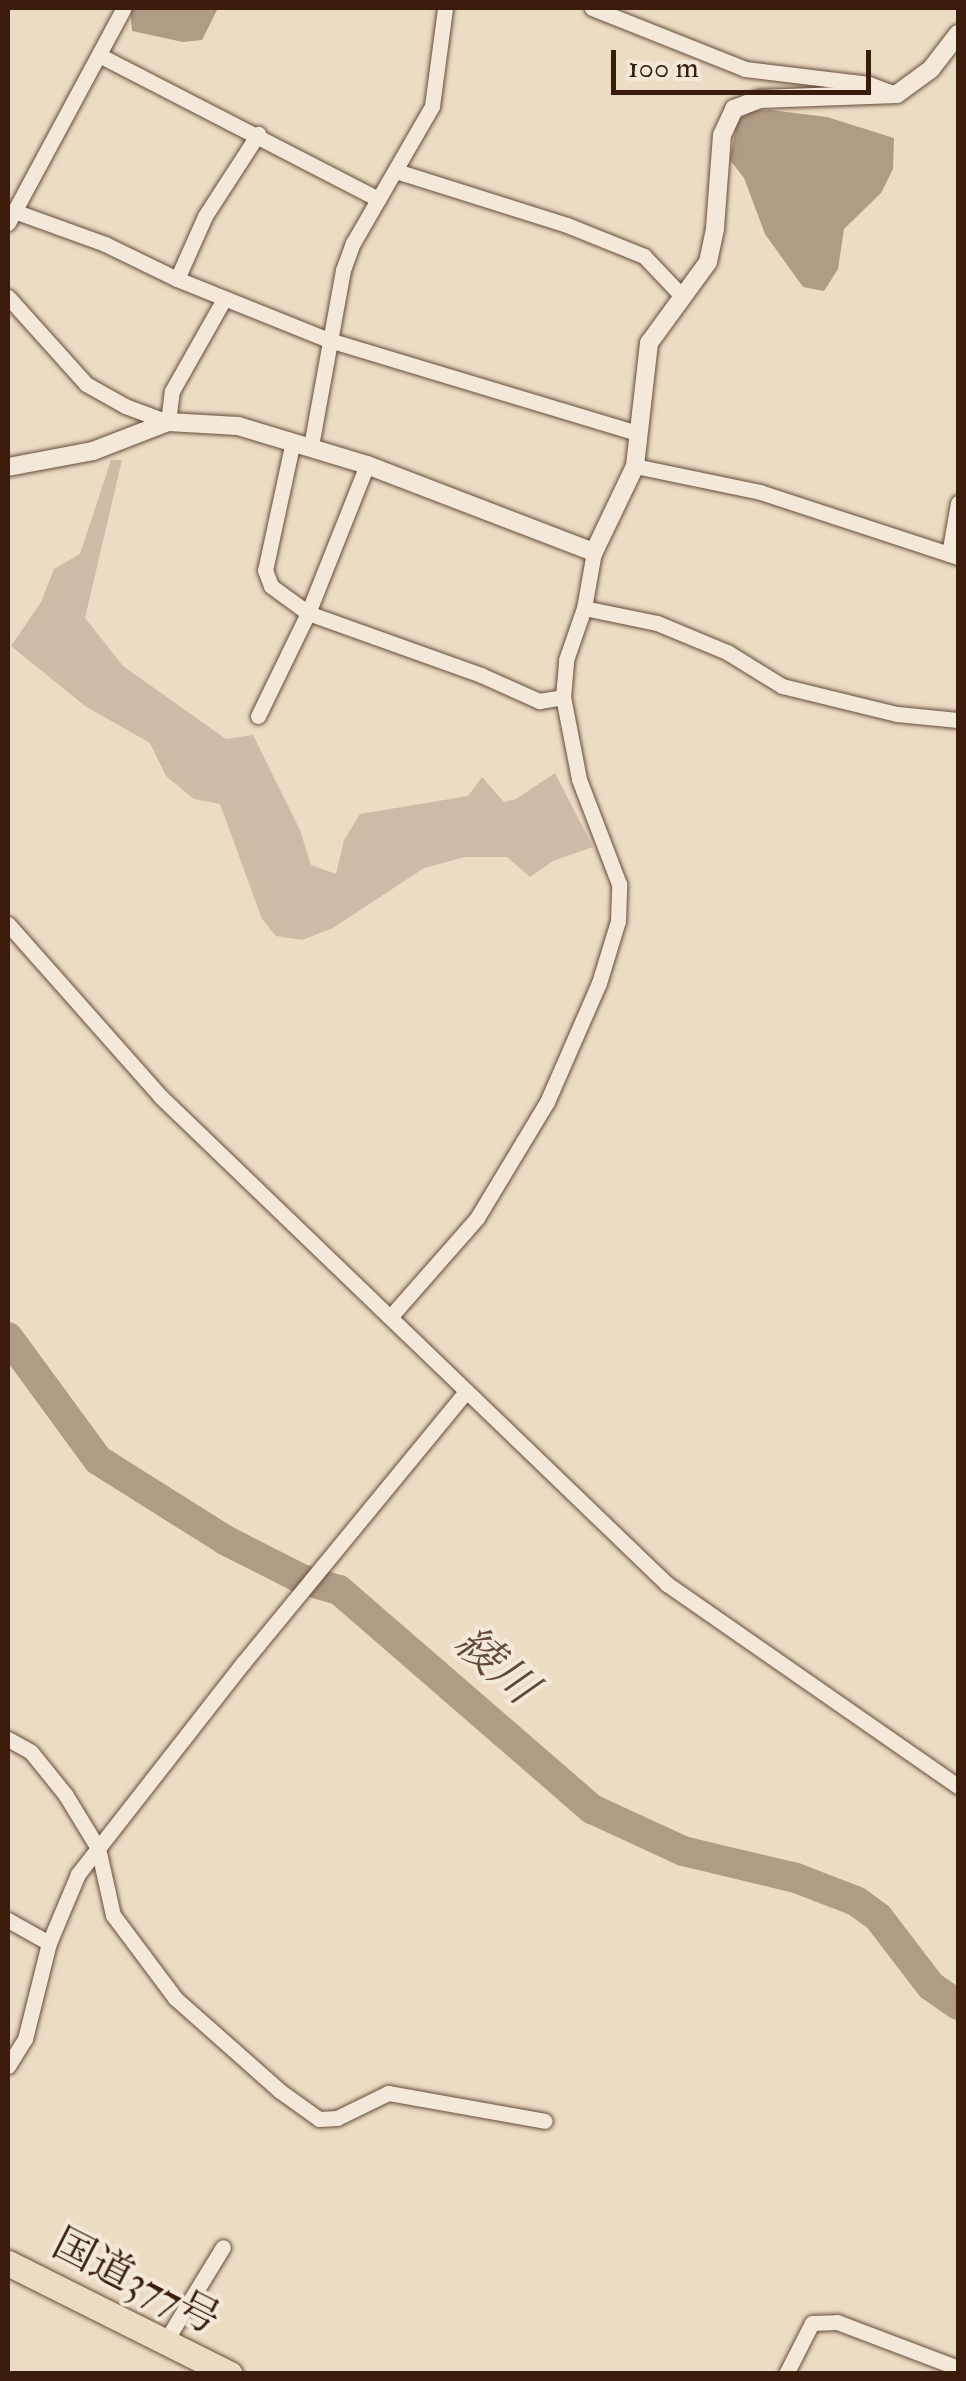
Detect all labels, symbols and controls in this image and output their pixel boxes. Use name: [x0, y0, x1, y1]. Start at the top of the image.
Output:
scale bar: [616, 30, 876, 92]
text: 100 m: [628, 49, 699, 86]
water label: 綾川: [443, 1616, 547, 1716]
street label: 国道377号: [44, 2219, 228, 2345]

